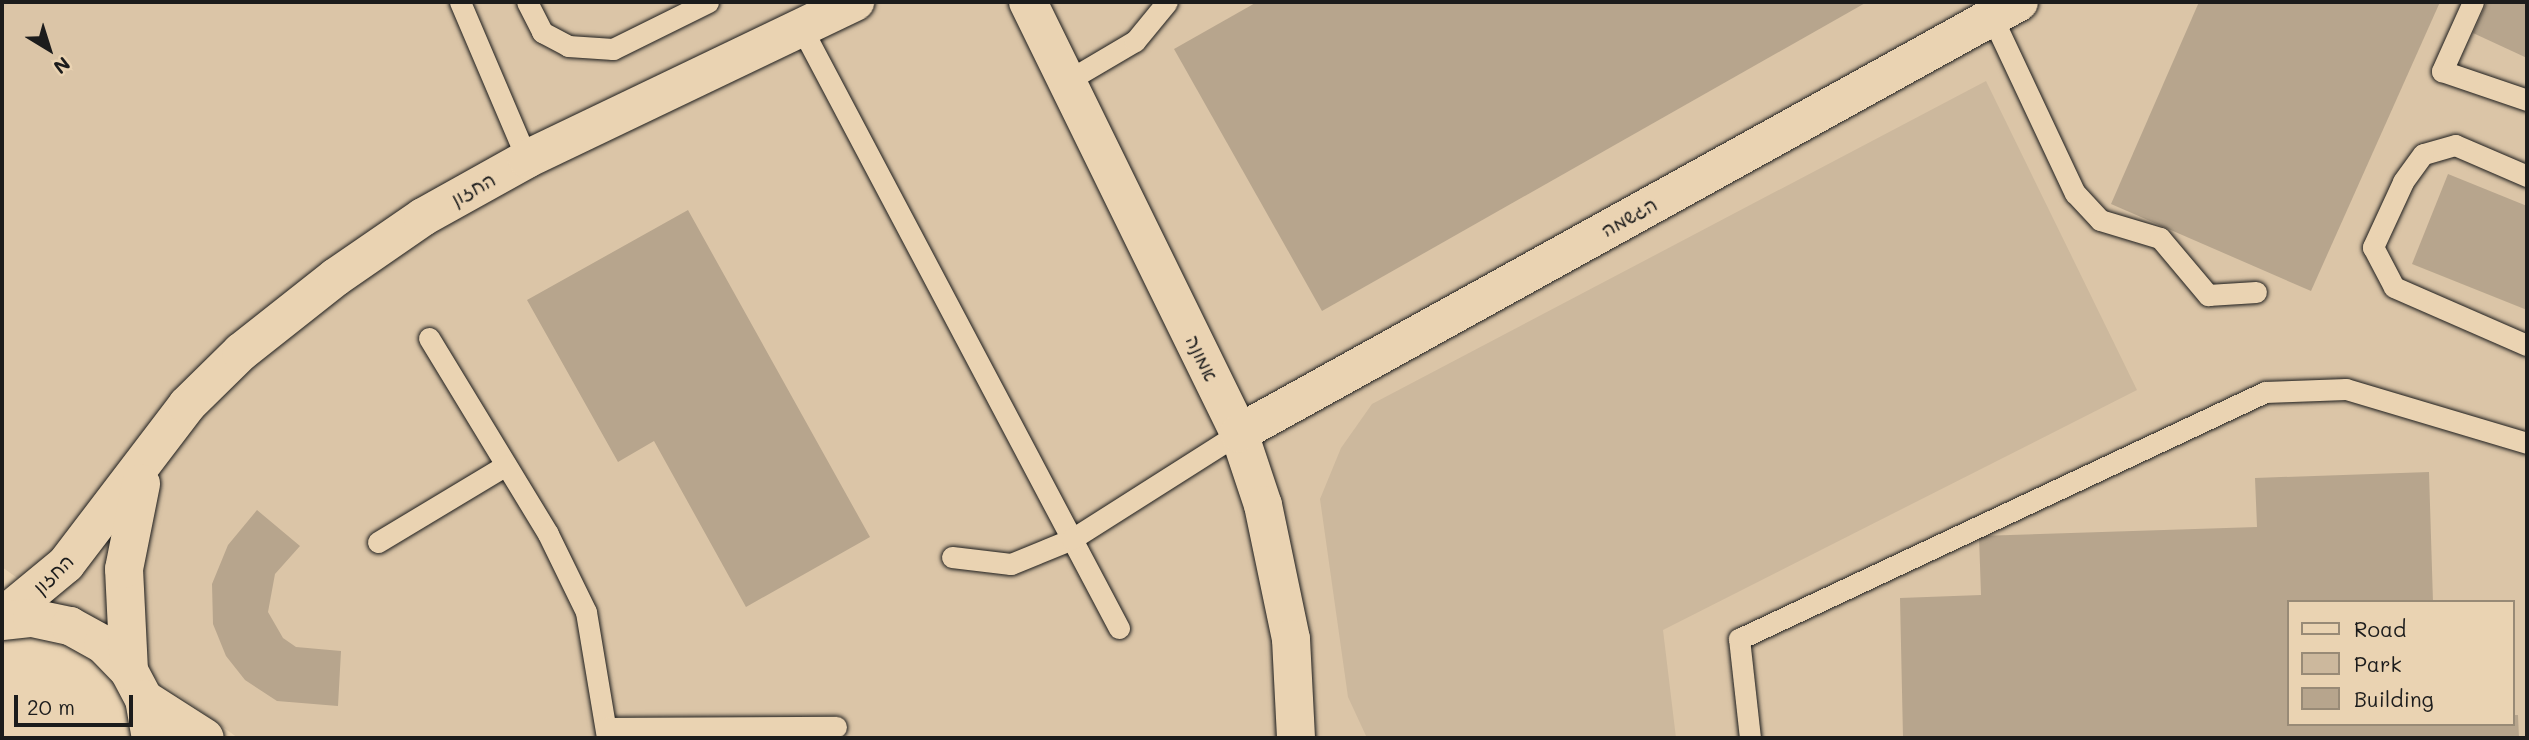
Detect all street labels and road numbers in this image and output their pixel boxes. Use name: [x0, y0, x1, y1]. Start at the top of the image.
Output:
street label: החזון: [447, 168, 499, 210]
street label: הגשמה: [1597, 192, 1661, 242]
street label: אמונה: [1181, 331, 1223, 385]
street label: החזון: [28, 549, 78, 599]

